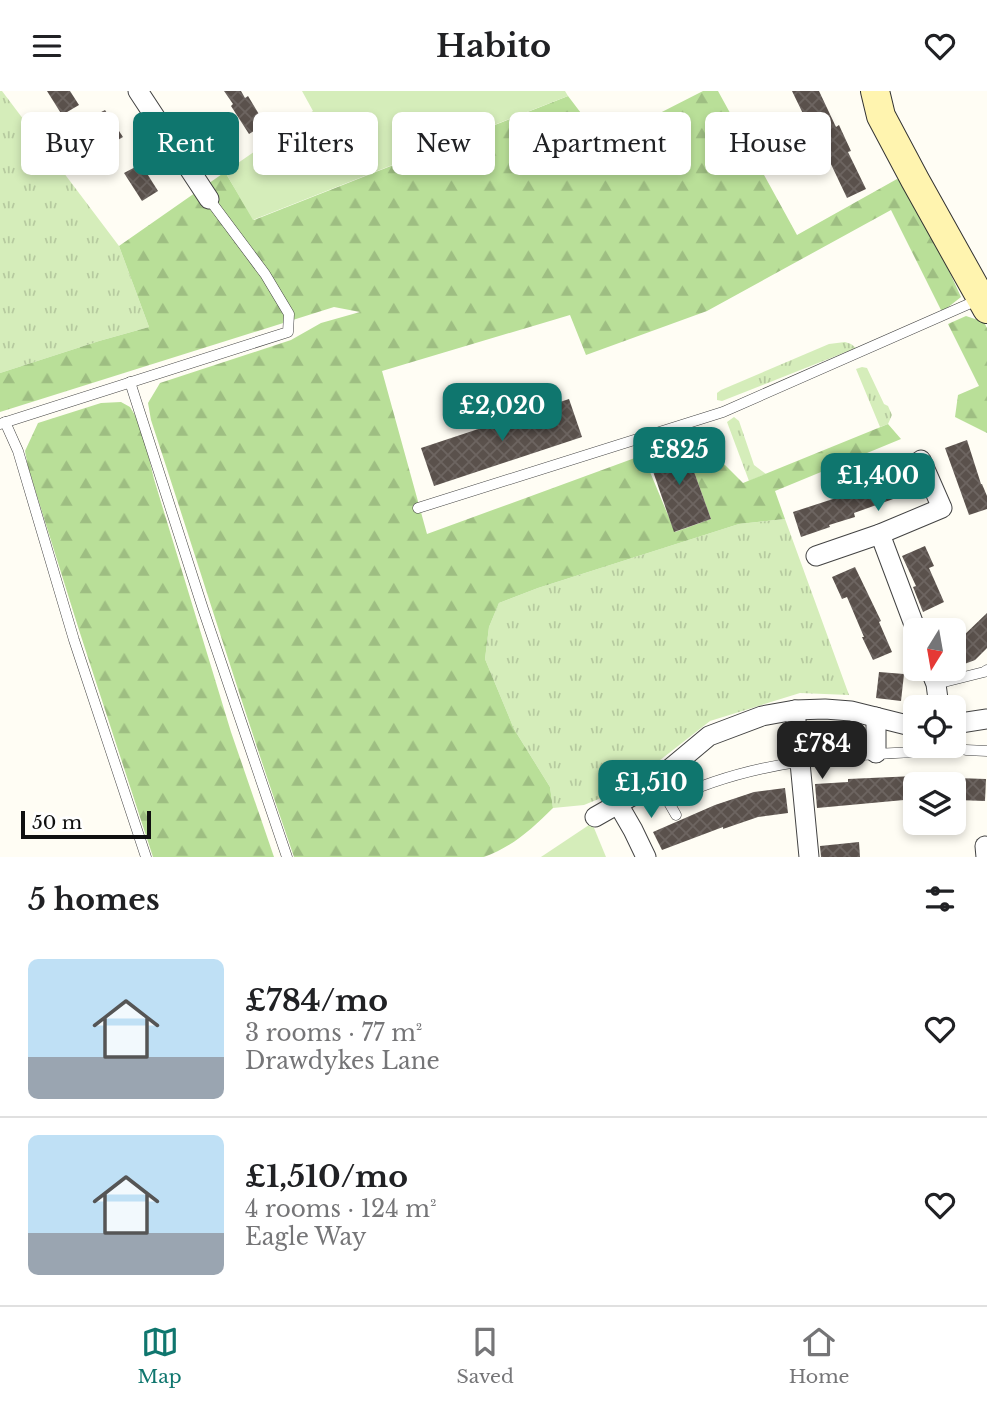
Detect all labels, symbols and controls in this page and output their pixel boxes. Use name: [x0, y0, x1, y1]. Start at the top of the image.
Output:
text: Habito: [436, 26, 551, 66]
icon: menu: [28, 27, 66, 65]
icon: heart: [921, 27, 959, 65]
chip: Buy: [21, 112, 119, 175]
chip: Rent: [133, 112, 239, 175]
chip: Filters: [253, 112, 378, 175]
chip: New: [392, 112, 495, 175]
chip: Apartment: [509, 112, 691, 175]
chip: House: [705, 112, 831, 175]
pin: £2,020: [445, 383, 559, 443]
text: £2,020: [459, 392, 545, 420]
pin: £825: [638, 427, 720, 487]
text: £825: [649, 436, 709, 464]
pin: £1,400: [821, 453, 935, 513]
text: £1,400: [837, 462, 919, 490]
north arrow: [903, 618, 966, 681]
map controls: [903, 618, 966, 835]
button: locate: [903, 695, 966, 758]
pin: £784: [781, 721, 863, 781]
text: £784: [793, 730, 851, 758]
pin: £1,510: [594, 761, 708, 820]
text: £1,510: [614, 769, 688, 797]
button: layers: [903, 772, 966, 835]
scale bar: [21, 808, 150, 840]
text: 50 m: [32, 811, 82, 834]
icon: filters: [921, 880, 959, 918]
text: 5 homes: [28, 881, 160, 918]
text: £784/mo: [245, 982, 388, 1019]
icon: home: [84, 987, 168, 1071]
icon: heart: [921, 1010, 959, 1048]
text: 3 rooms · 77 m²: [245, 1019, 422, 1047]
text: Drawdykes Lane: [245, 1047, 440, 1075]
text: £1,510/mo: [245, 1158, 408, 1195]
icon: home: [84, 1163, 168, 1247]
icon: heart: [921, 1186, 959, 1224]
text: 4 rooms · 124 m²: [245, 1195, 436, 1223]
text: Eagle Way: [245, 1223, 367, 1251]
tab: Map: [137, 1323, 182, 1388]
tab: Saved: [457, 1323, 514, 1388]
tab: Home: [789, 1323, 850, 1388]

